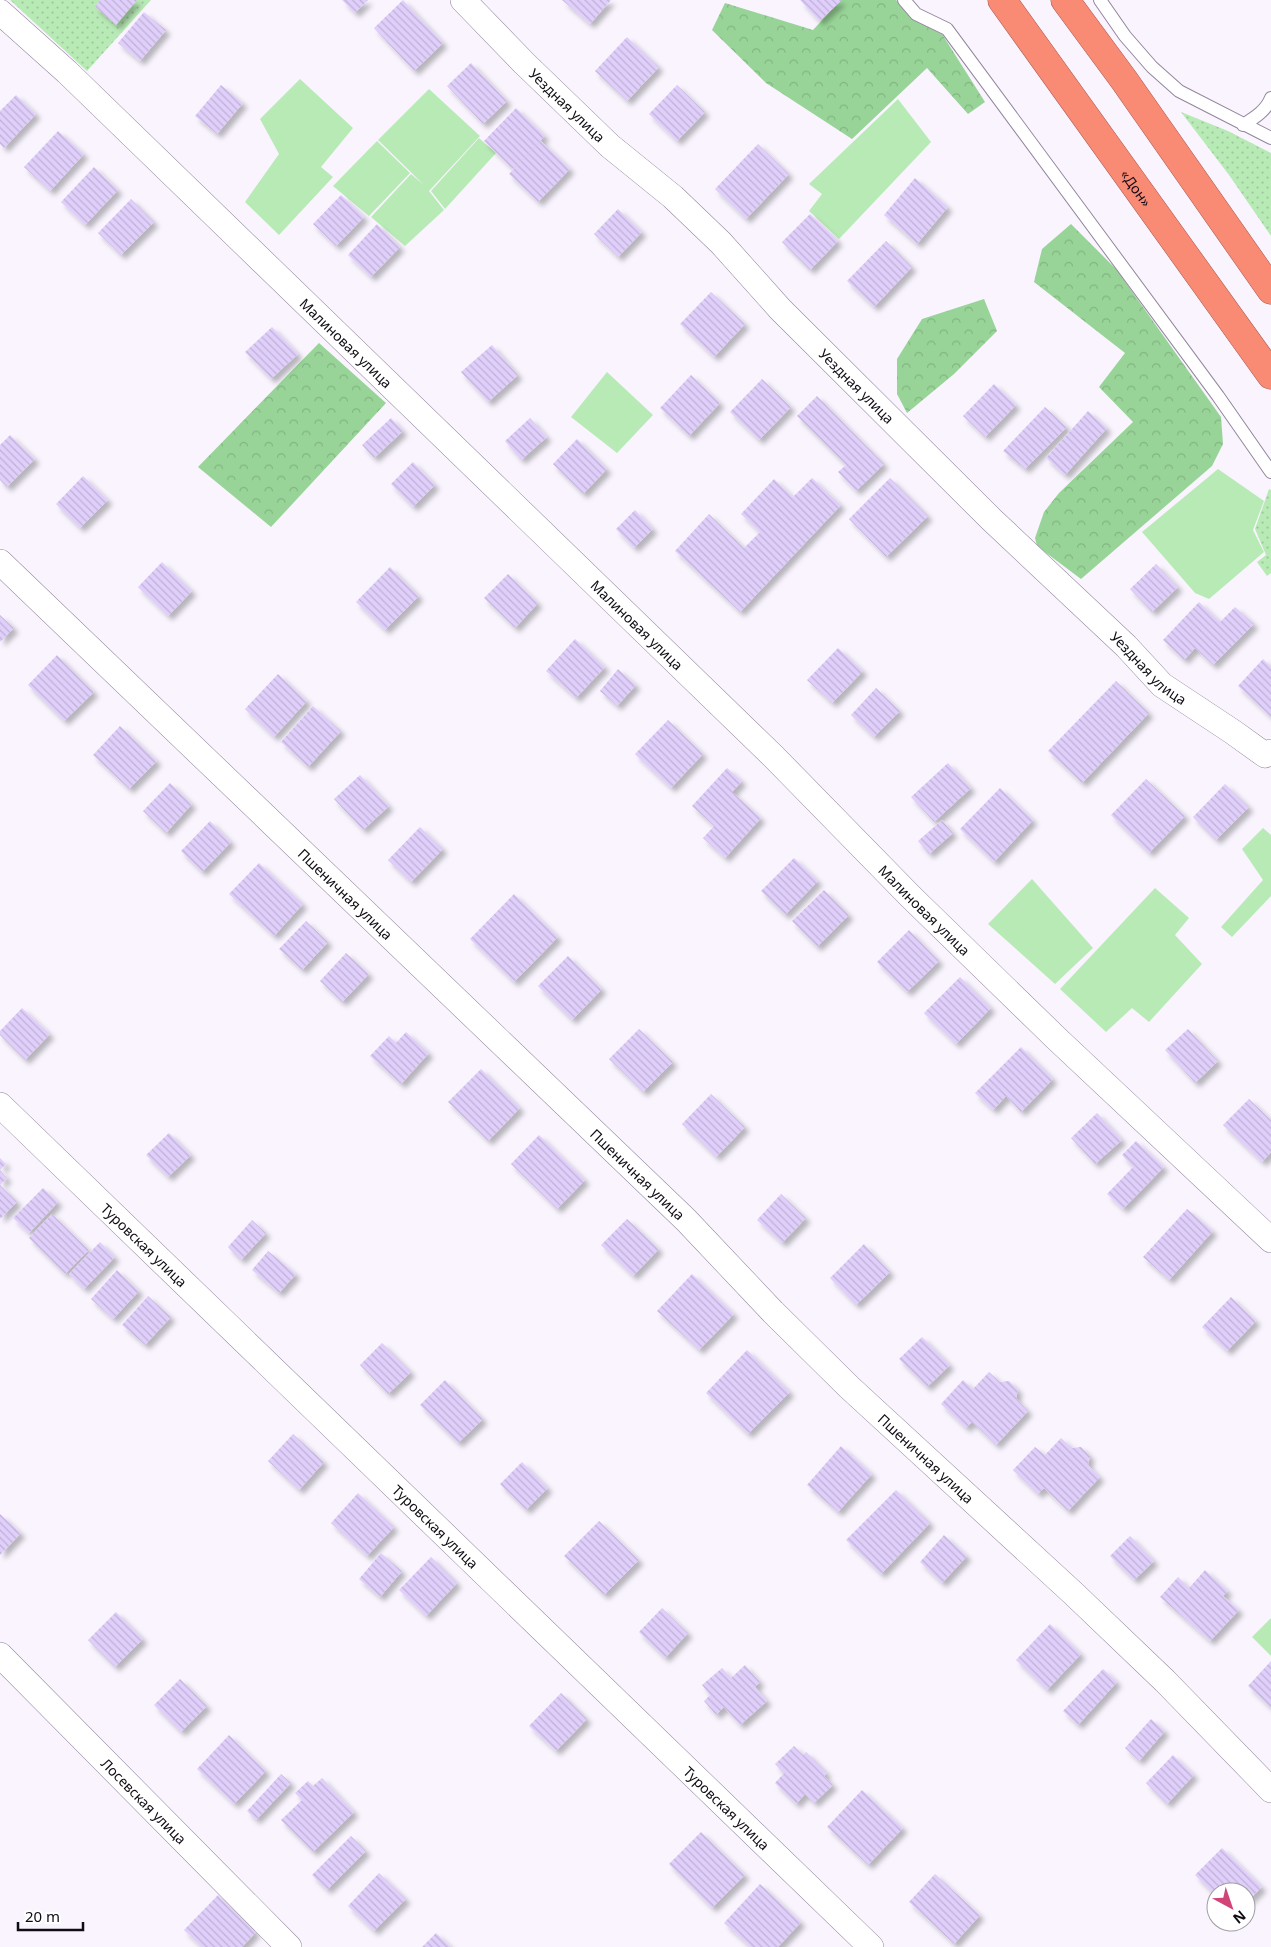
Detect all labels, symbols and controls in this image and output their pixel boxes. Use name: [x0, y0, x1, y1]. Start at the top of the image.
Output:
street label: Уездная улица: [525, 64, 610, 146]
street label: «Дон»: [1117, 165, 1156, 210]
street label: Малиновая улица: [296, 294, 397, 392]
street label: Уездная улица: [815, 344, 899, 427]
street label: Малиновая улица: [587, 575, 688, 674]
street label: Уездная улица: [1107, 627, 1191, 708]
street label: Пшеничная улица: [294, 844, 397, 943]
street label: Малиновая улица: [875, 860, 975, 959]
street label: Пшеничная улица: [587, 1124, 689, 1224]
street label: Туровская улица: [97, 1199, 192, 1291]
street label: Пшеничная улица: [874, 1409, 978, 1507]
street label: Туровская улица: [389, 1480, 483, 1572]
street label: Лосевская улица: [97, 1754, 191, 1848]
street label: Туровская улица: [680, 1762, 774, 1854]
north arrow: [1206, 1882, 1256, 1932]
scale bar: [18, 1900, 82, 1932]
text: 20 m: [25, 1906, 60, 1926]
text: N: [1229, 1906, 1250, 1928]

